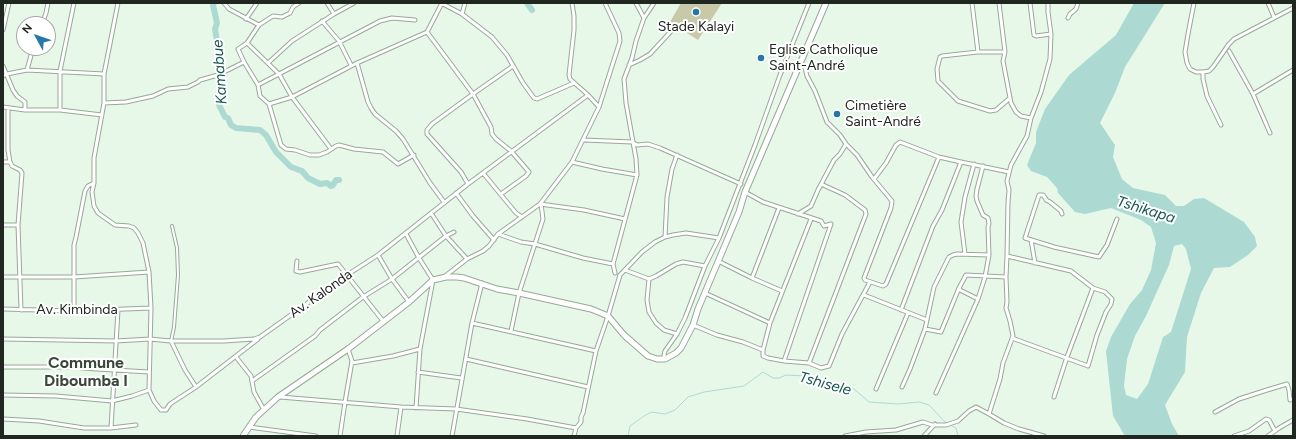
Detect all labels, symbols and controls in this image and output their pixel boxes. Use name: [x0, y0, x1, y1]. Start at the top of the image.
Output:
marker: Stade Kalayi: [691, 7, 701, 17]
north arrow: [16, 16, 56, 56]
place label: Stade Kalayi: [658, 19, 734, 35]
text: N: [19, 21, 35, 36]
water label: Kamabue: [209, 39, 231, 105]
place label: Eglise Catholique Saint-André: [769, 42, 878, 74]
marker: Eglise Catholique Saint-André: [756, 53, 766, 63]
place label: Cimetière Saint-André: [845, 98, 921, 130]
marker: Cimetière Saint-André: [832, 109, 842, 119]
water label: Tshikapa: [1115, 193, 1177, 227]
street label: Av. Kalonda: [286, 266, 356, 322]
street label: Av. Kimbinda: [36, 302, 118, 318]
district label: Commune Diboumba I: [44, 353, 128, 391]
water label: Tshisele: [797, 368, 853, 400]

